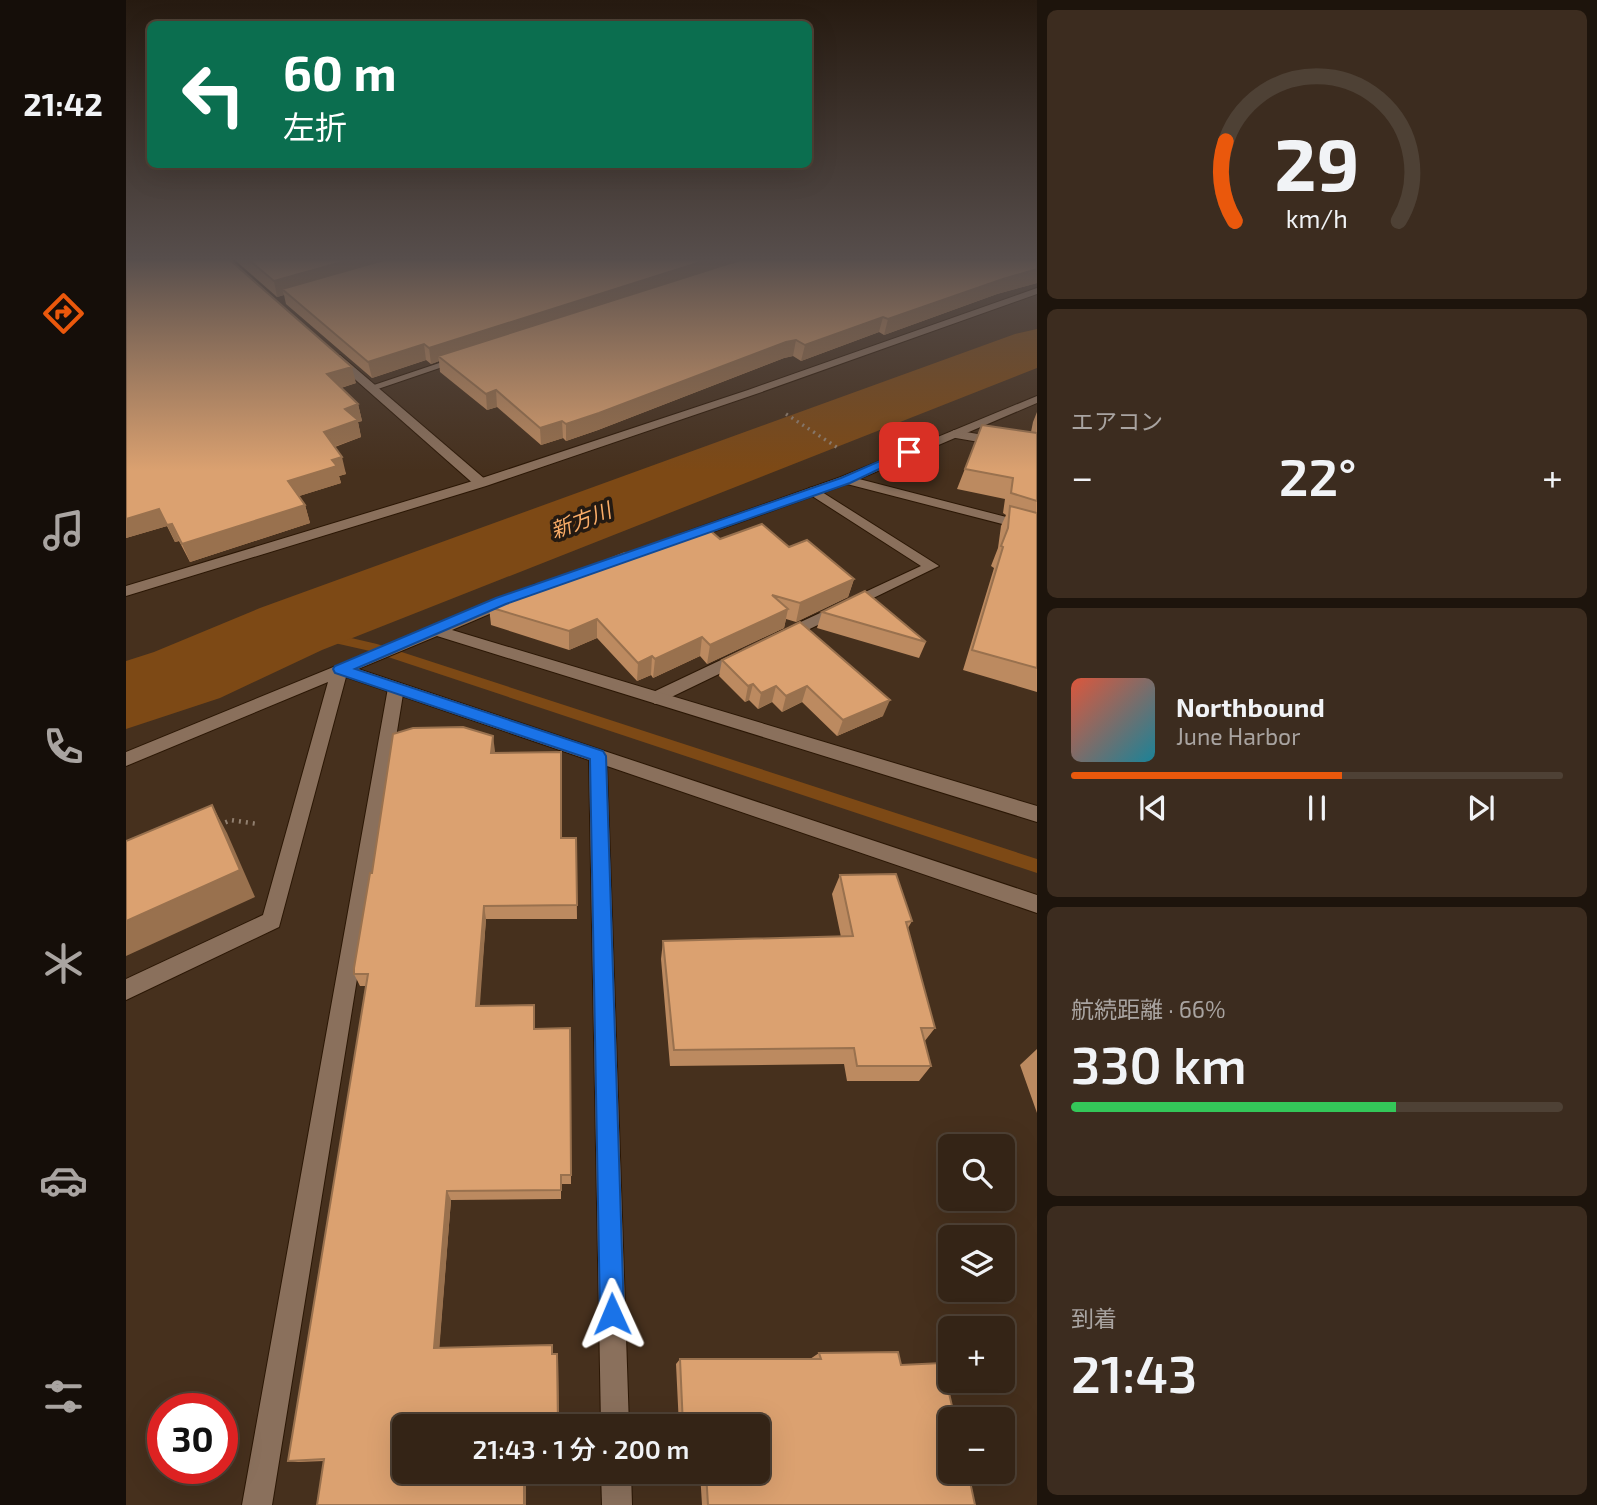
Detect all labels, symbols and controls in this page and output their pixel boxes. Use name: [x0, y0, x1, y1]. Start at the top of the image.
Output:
text: 60 m: [283, 42, 397, 101]
icon: left: [168, 49, 259, 140]
text: 21:42: [23, 84, 103, 122]
text: 左折: [283, 107, 347, 145]
text: 29: [1274, 118, 1360, 206]
text: km/h: [1286, 202, 1348, 232]
icon: directions: [39, 289, 88, 338]
text: エアコン: [1071, 407, 1163, 435]
pin: [879, 422, 939, 482]
icon: arrive: [890, 433, 928, 471]
text: 22°: [1279, 444, 1357, 506]
text: −: [1071, 453, 1093, 499]
text: +: [1542, 453, 1563, 499]
water label: 新方川: [547, 496, 616, 543]
icon: music: [39, 506, 88, 555]
text: Northbound: [1176, 691, 1325, 722]
icon: phone: [39, 722, 88, 771]
text: June Harbor: [1176, 722, 1300, 750]
icon: previous: [1134, 789, 1172, 827]
icon: pause: [1298, 789, 1336, 827]
icon: next: [1462, 789, 1500, 827]
icon: climate: [39, 939, 88, 988]
text: 航続距離 · 66%: [1071, 995, 1226, 1023]
text: 330 km: [1071, 1032, 1247, 1094]
map controls: [938, 1134, 1015, 1484]
button: search: [938, 1134, 1015, 1211]
icon: car: [39, 1156, 88, 1205]
button: layers: [938, 1225, 1015, 1302]
position arrow: [575, 1277, 649, 1351]
text: 到着: [1071, 1304, 1117, 1332]
button: +: [938, 1316, 1015, 1393]
text: 21:43: [1071, 1341, 1197, 1403]
icon: filters: [39, 1372, 88, 1421]
speed limit sign: 30: [147, 1393, 238, 1484]
button: −: [938, 1407, 1015, 1484]
text: 21:43 · 1 分 · 200 m: [473, 1433, 689, 1464]

